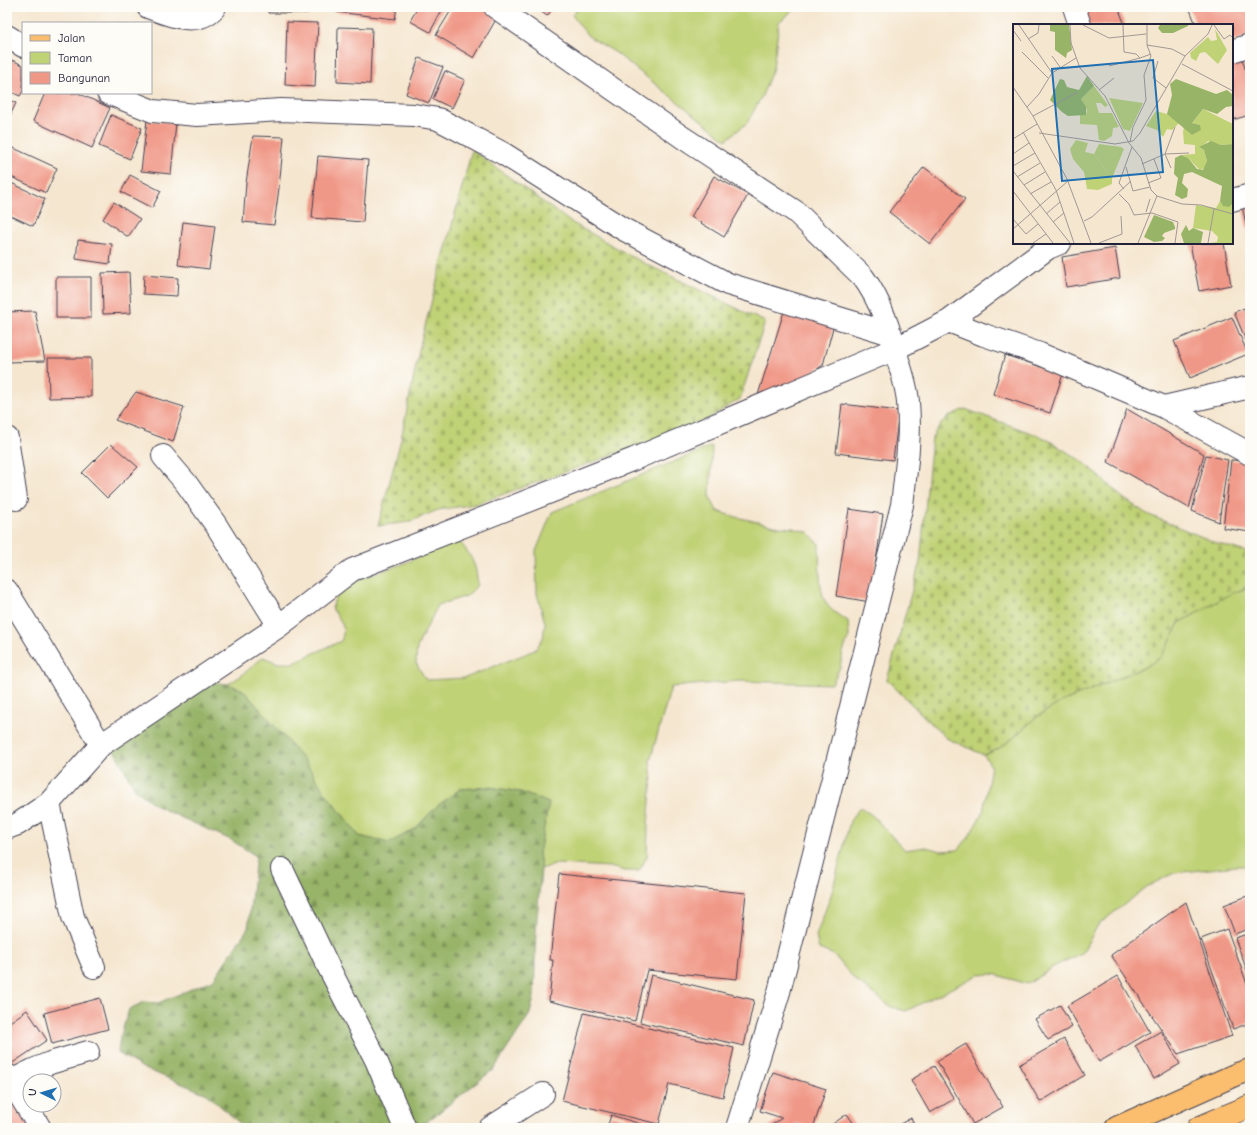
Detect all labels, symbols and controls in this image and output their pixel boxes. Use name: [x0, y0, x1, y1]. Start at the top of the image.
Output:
legend: [22, 22, 152, 94]
inset map: [1013, 24, 1233, 244]
text: Jalan: [58, 31, 85, 45]
text: Taman: [58, 51, 92, 65]
text: Bangunan: [58, 71, 110, 85]
north arrow: [22, 1073, 62, 1113]
text: U: [26, 1088, 39, 1096]

